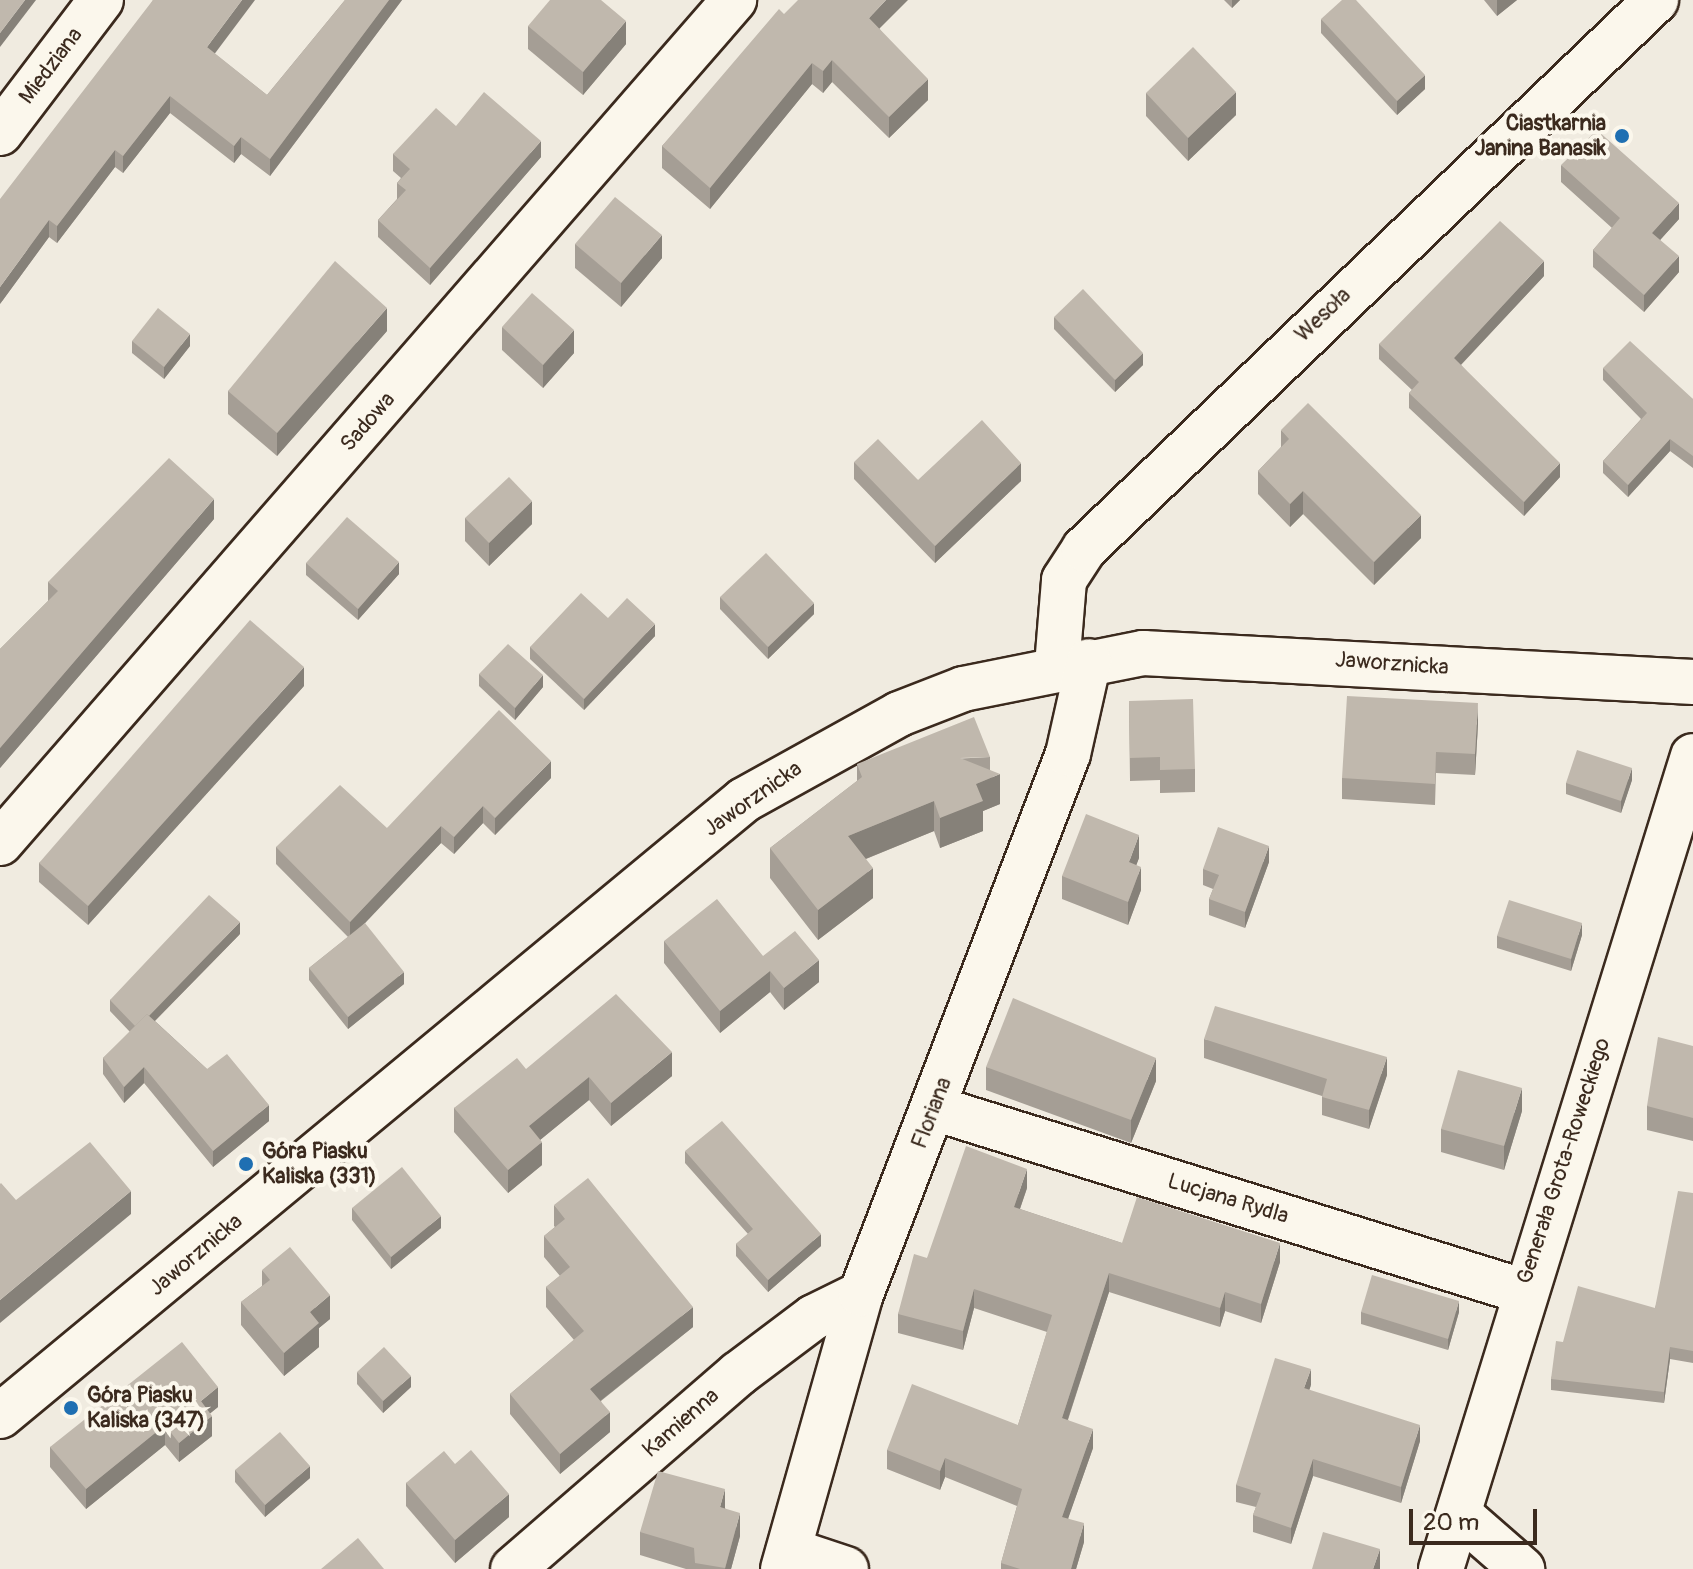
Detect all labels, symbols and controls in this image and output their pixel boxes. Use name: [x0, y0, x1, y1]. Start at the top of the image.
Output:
street label: Miedziana: [14, 23, 88, 109]
place label: Ciastkarnia Janina Banasik: [1475, 110, 1606, 162]
marker: Ciastkarnia Janina Banasik: [1613, 127, 1631, 145]
street label: Wesoła: [1290, 282, 1356, 348]
street label: Sadowa: [335, 387, 401, 457]
street label: Jaworznicka: [1334, 647, 1450, 681]
street label: Jaworznicka: [699, 756, 807, 842]
street label: Generała Grota-Roweckiego: [1512, 1035, 1616, 1287]
street label: Floriana: [906, 1074, 958, 1152]
place label: Góra Piasku Kaliska (331): [262, 1138, 377, 1190]
marker: Góra Piasku Kaliska (331): [237, 1155, 255, 1173]
street label: Lucjana Rydla: [1164, 1168, 1292, 1230]
street label: Jaworznicka: [144, 1208, 248, 1302]
place label: Góra Piasku Kaliska (347): [87, 1382, 205, 1434]
street label: Kamienna: [637, 1383, 725, 1463]
marker: Góra Piasku Kaliska (347): [62, 1399, 80, 1417]
scale bar: [1413, 1493, 1541, 1543]
text: 20 m: [1423, 1508, 1479, 1537]

